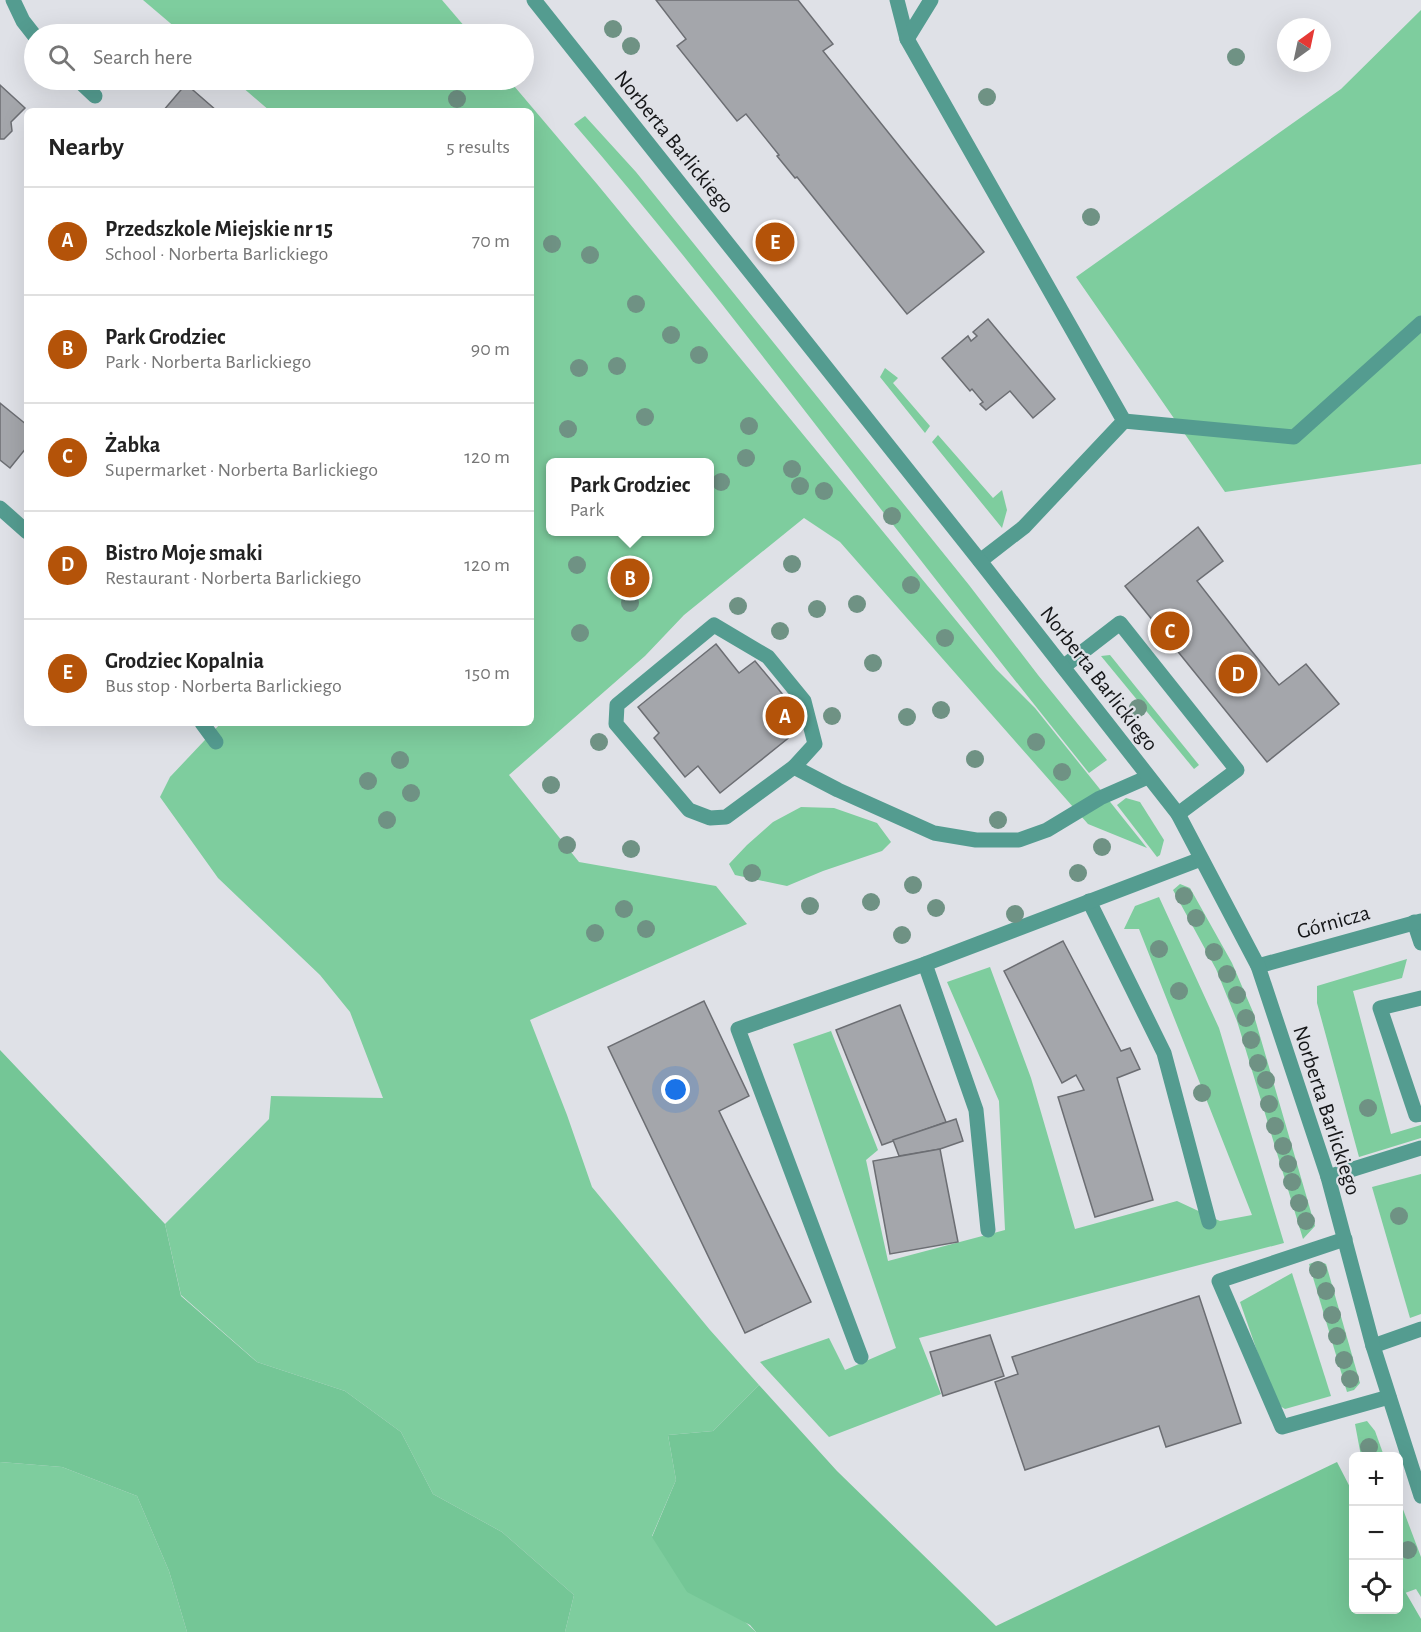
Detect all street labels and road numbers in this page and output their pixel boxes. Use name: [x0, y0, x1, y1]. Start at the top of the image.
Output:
street label: Norberta Barlickiego: [610, 66, 738, 217]
street label: Norberta Barlickiego: [1036, 602, 1162, 755]
street label: Górnicza: [1294, 901, 1372, 943]
street label: Norberta Barlickiego: [1289, 1023, 1365, 1198]

